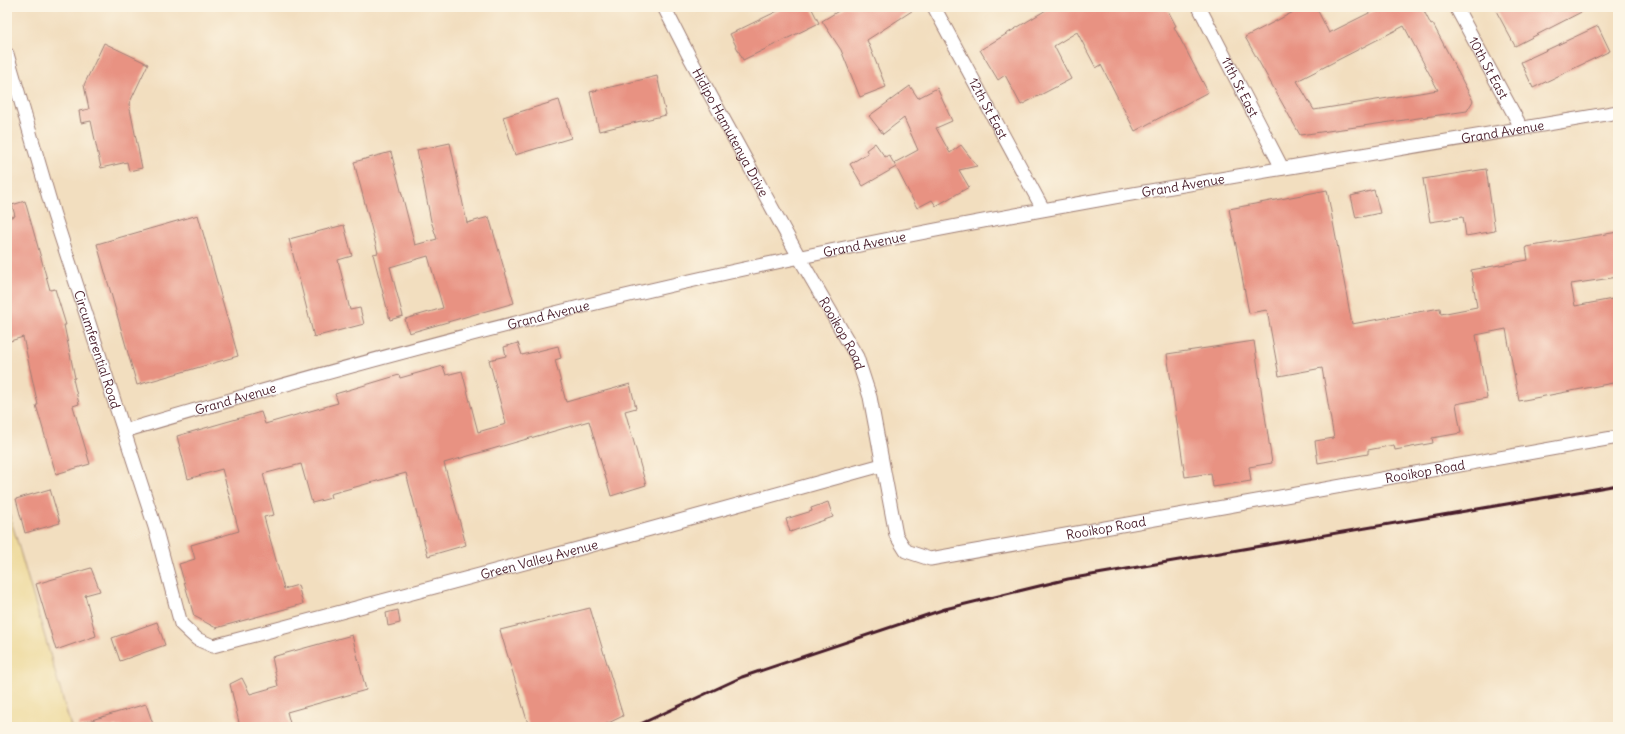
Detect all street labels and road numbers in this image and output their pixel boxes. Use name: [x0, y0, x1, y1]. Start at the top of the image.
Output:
street label: 10th St East: [1465, 34, 1512, 103]
street label: 11th St East: [1217, 54, 1263, 121]
street label: Hidipo Hamutenya Drive: [688, 65, 772, 200]
street label: 12th St East: [965, 75, 1012, 143]
street label: Grand Avenue: [1460, 117, 1545, 147]
street label: Grand Avenue: [1140, 170, 1226, 201]
street label: Grand Avenue: [822, 228, 907, 261]
street label: Circumferential Road: [70, 288, 124, 411]
street label: Rooikop Road: [815, 294, 869, 372]
street label: Grand Avenue: [506, 297, 591, 334]
street label: Grand Avenue: [193, 379, 278, 419]
street label: Rooikop Road: [1384, 456, 1466, 487]
street label: Rooikop Road: [1065, 513, 1147, 544]
street label: Green Valley Avenue: [479, 536, 600, 583]

